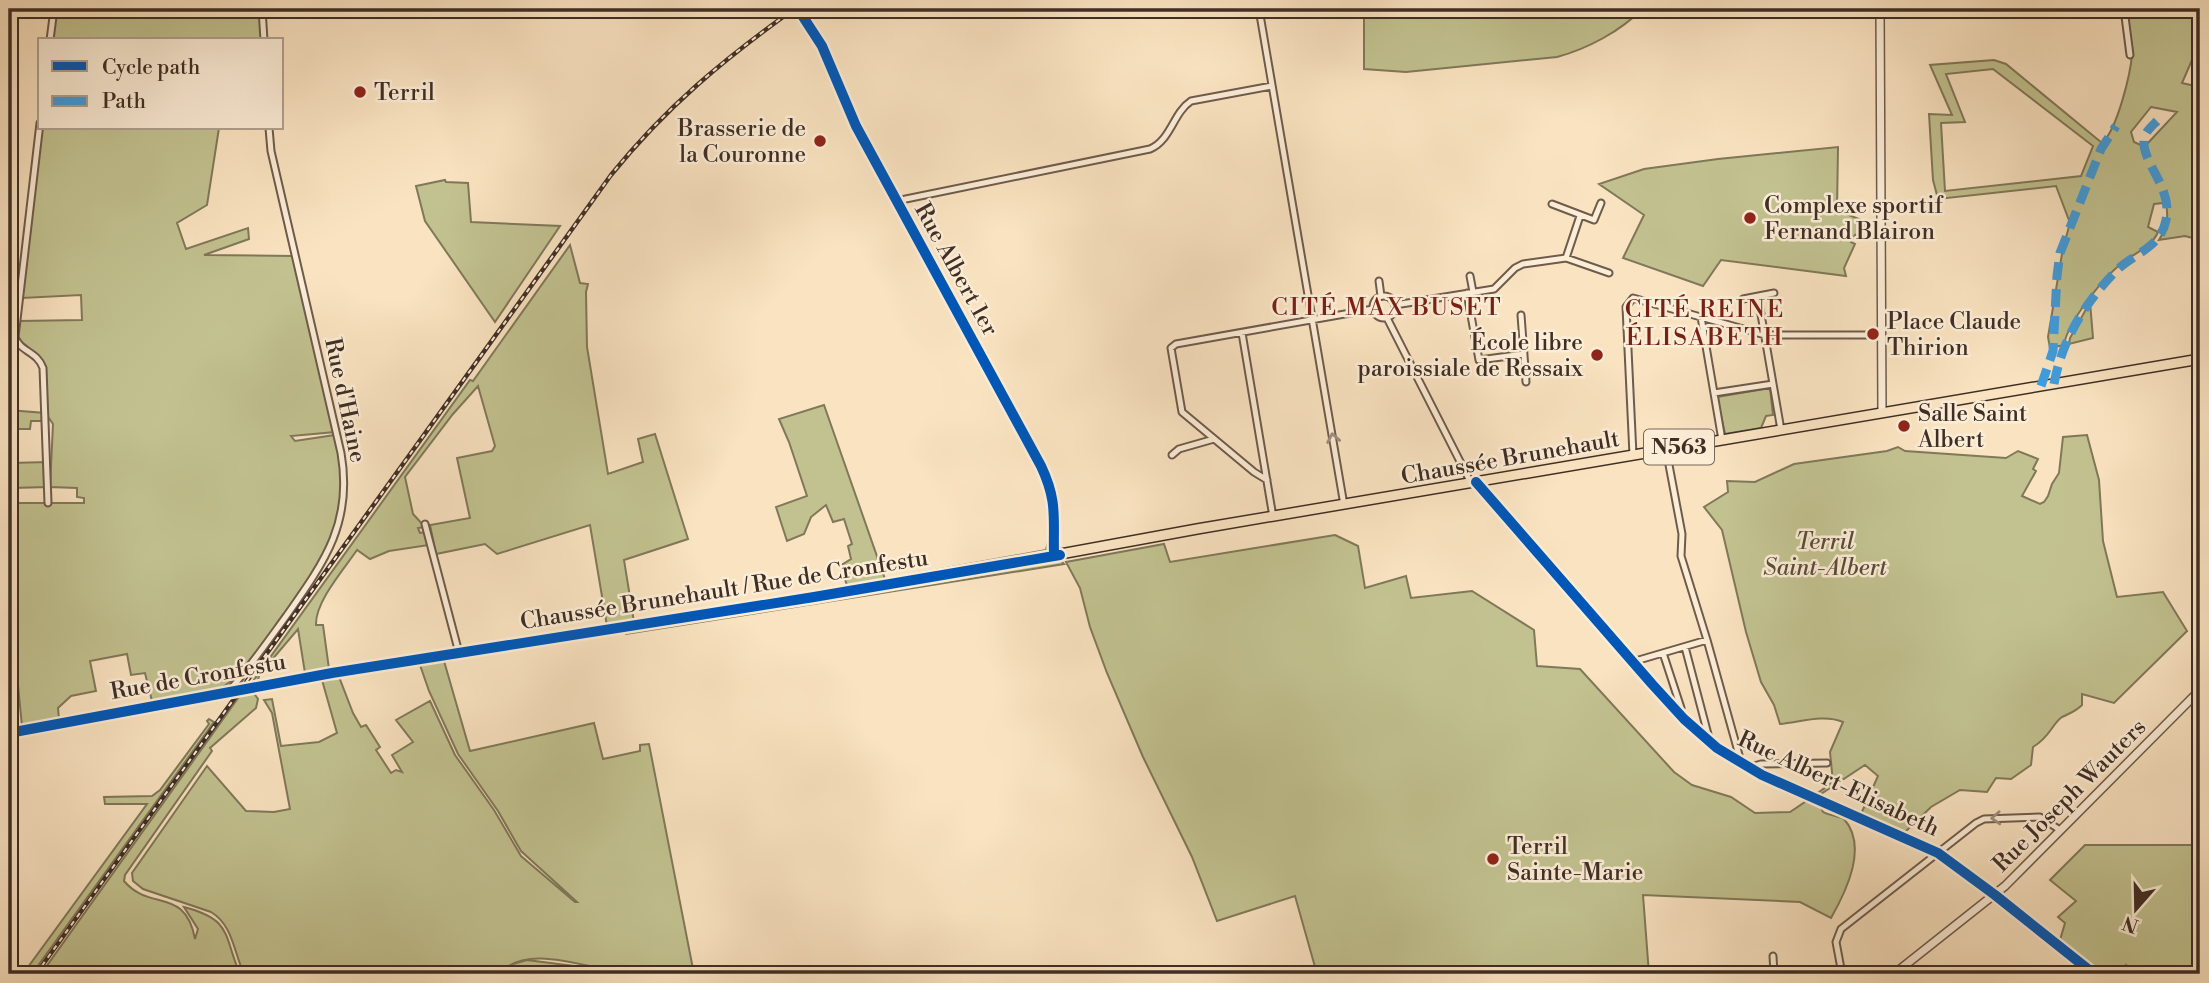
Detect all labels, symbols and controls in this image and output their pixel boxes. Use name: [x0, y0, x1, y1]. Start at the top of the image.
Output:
legend: [38, 38, 284, 130]
text: Cycle path: [102, 55, 201, 81]
place label: Terril: [374, 79, 435, 107]
marker: Terril: [352, 84, 368, 100]
text: Path: [102, 89, 147, 115]
place label: Brasserie de la Couronne: [677, 115, 806, 169]
marker: Brasserie de la Couronne: [812, 133, 828, 149]
place label: Complexe sportif Fernand Blairon: [1764, 192, 1945, 246]
street label: Rue Albert 1er: [908, 198, 1004, 341]
marker: Complexe sportif Fernand Blairon: [1742, 210, 1758, 226]
district label: CITÉ MAX BUSET: [1271, 292, 1503, 323]
district label: CITÉ REINE ÉLISABETH: [1625, 294, 1785, 353]
place label: Place Claude Thirion: [1887, 308, 2021, 362]
marker: Place Claude Thirion: [1865, 326, 1881, 342]
place label: École libre paroissiale de Ressaix: [1358, 327, 1583, 383]
street label: Rue d'Haine: [318, 335, 372, 465]
marker: École libre paroissiale de Ressaix: [1589, 347, 1605, 363]
place label: Salle Saint Albert: [1917, 400, 2027, 454]
marker: Salle Saint Albert: [1896, 418, 1912, 434]
street label: Chaussée Brunehault: [1399, 425, 1621, 491]
road number: N563: [1644, 430, 1714, 464]
one-way arrow: [1326, 432, 1341, 444]
park label: Terril Saint-Albert: [1763, 528, 1887, 582]
street label: Chaussée Brunehault / Rue de Cronfestu: [518, 544, 930, 636]
street label: Rue de Cronfestu: [108, 648, 288, 706]
street label: Rue Joseph Wauters: [1987, 713, 2152, 878]
street label: Rue Albert-Elisabeth: [1733, 725, 1944, 843]
one-way arrow: [1990, 811, 2001, 826]
place label: Terril Sainte-Marie: [1507, 833, 1643, 887]
marker: Terril Sainte-Marie: [1485, 851, 1501, 867]
north arrow: [2100, 874, 2170, 944]
text: N: [2119, 910, 2142, 938]

